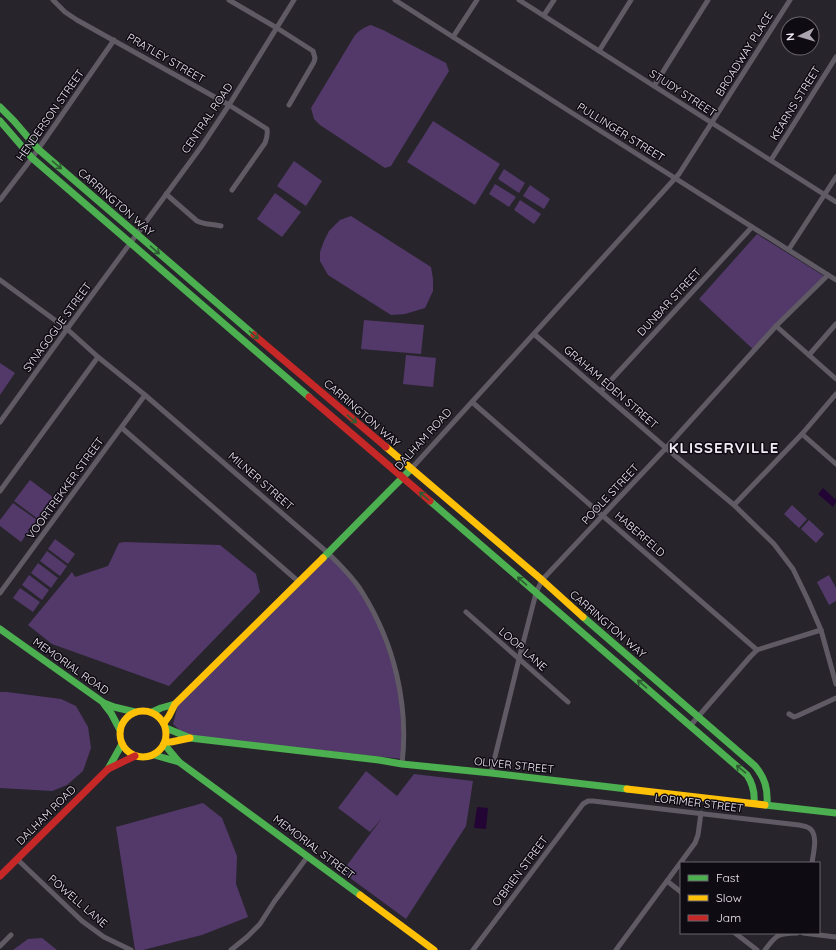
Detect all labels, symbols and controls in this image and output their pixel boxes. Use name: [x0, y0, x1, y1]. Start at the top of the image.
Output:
street label: BROADWAY PLACE: [712, 9, 776, 99]
north arrow: [780, 16, 820, 56]
street label: PRATLEY STREET: [125, 30, 208, 86]
text: N: [783, 32, 797, 42]
street label: KEARNS STREET: [767, 63, 824, 143]
street label: HENDERSON STREET: [13, 66, 87, 164]
street label: STUDY STREET: [647, 66, 719, 120]
street label: CENTRAL ROAD: [178, 80, 236, 156]
street label: PULLINGER STREET: [575, 99, 668, 165]
one-way arrow: [51, 160, 62, 169]
street label: CARRINGTON WAY: [75, 165, 157, 239]
one-way arrow: [149, 246, 160, 255]
street label: DUNBAR STREET: [634, 265, 704, 339]
street label: SYNAGOGUE STREET: [20, 279, 94, 375]
one-way arrow: [248, 330, 259, 339]
street label: GRAHAM EDEN STREET: [561, 342, 661, 432]
street label: CARRINGTON WAY: [321, 376, 403, 450]
street label: DALHAM ROAD: [391, 405, 455, 473]
one-way arrow: [347, 415, 358, 424]
street label: VOORTREKKER STREET: [23, 434, 107, 542]
district label: KLISSERVILLE: [669, 438, 779, 457]
street label: MILNER STREET: [226, 449, 297, 513]
street label: POOLE STREET: [578, 461, 642, 527]
one-way arrow: [419, 491, 429, 501]
street label: HABERFELD: [612, 508, 668, 560]
one-way arrow: [518, 577, 528, 586]
street label: CARRINGTON WAY: [567, 587, 649, 661]
street label: LOOP LANE: [496, 624, 550, 674]
street label: MEMORIAL ROAD: [30, 635, 112, 697]
one-way arrow: [637, 680, 647, 689]
street label: OLIVER STREET: [473, 754, 555, 776]
one-way arrow: [735, 765, 746, 774]
street label: DALHAM ROAD: [13, 782, 79, 848]
street label: LORIMER STREET: [654, 791, 745, 815]
street label: MEMORIAL STREET: [271, 812, 358, 882]
street label: O'BRIEN STREET: [489, 833, 551, 909]
legend: [680, 862, 820, 934]
text: Fast: [716, 870, 740, 885]
street label: POWELL LANE: [46, 872, 110, 930]
text: Slow: [716, 890, 742, 905]
text: Jam: [716, 910, 741, 925]

